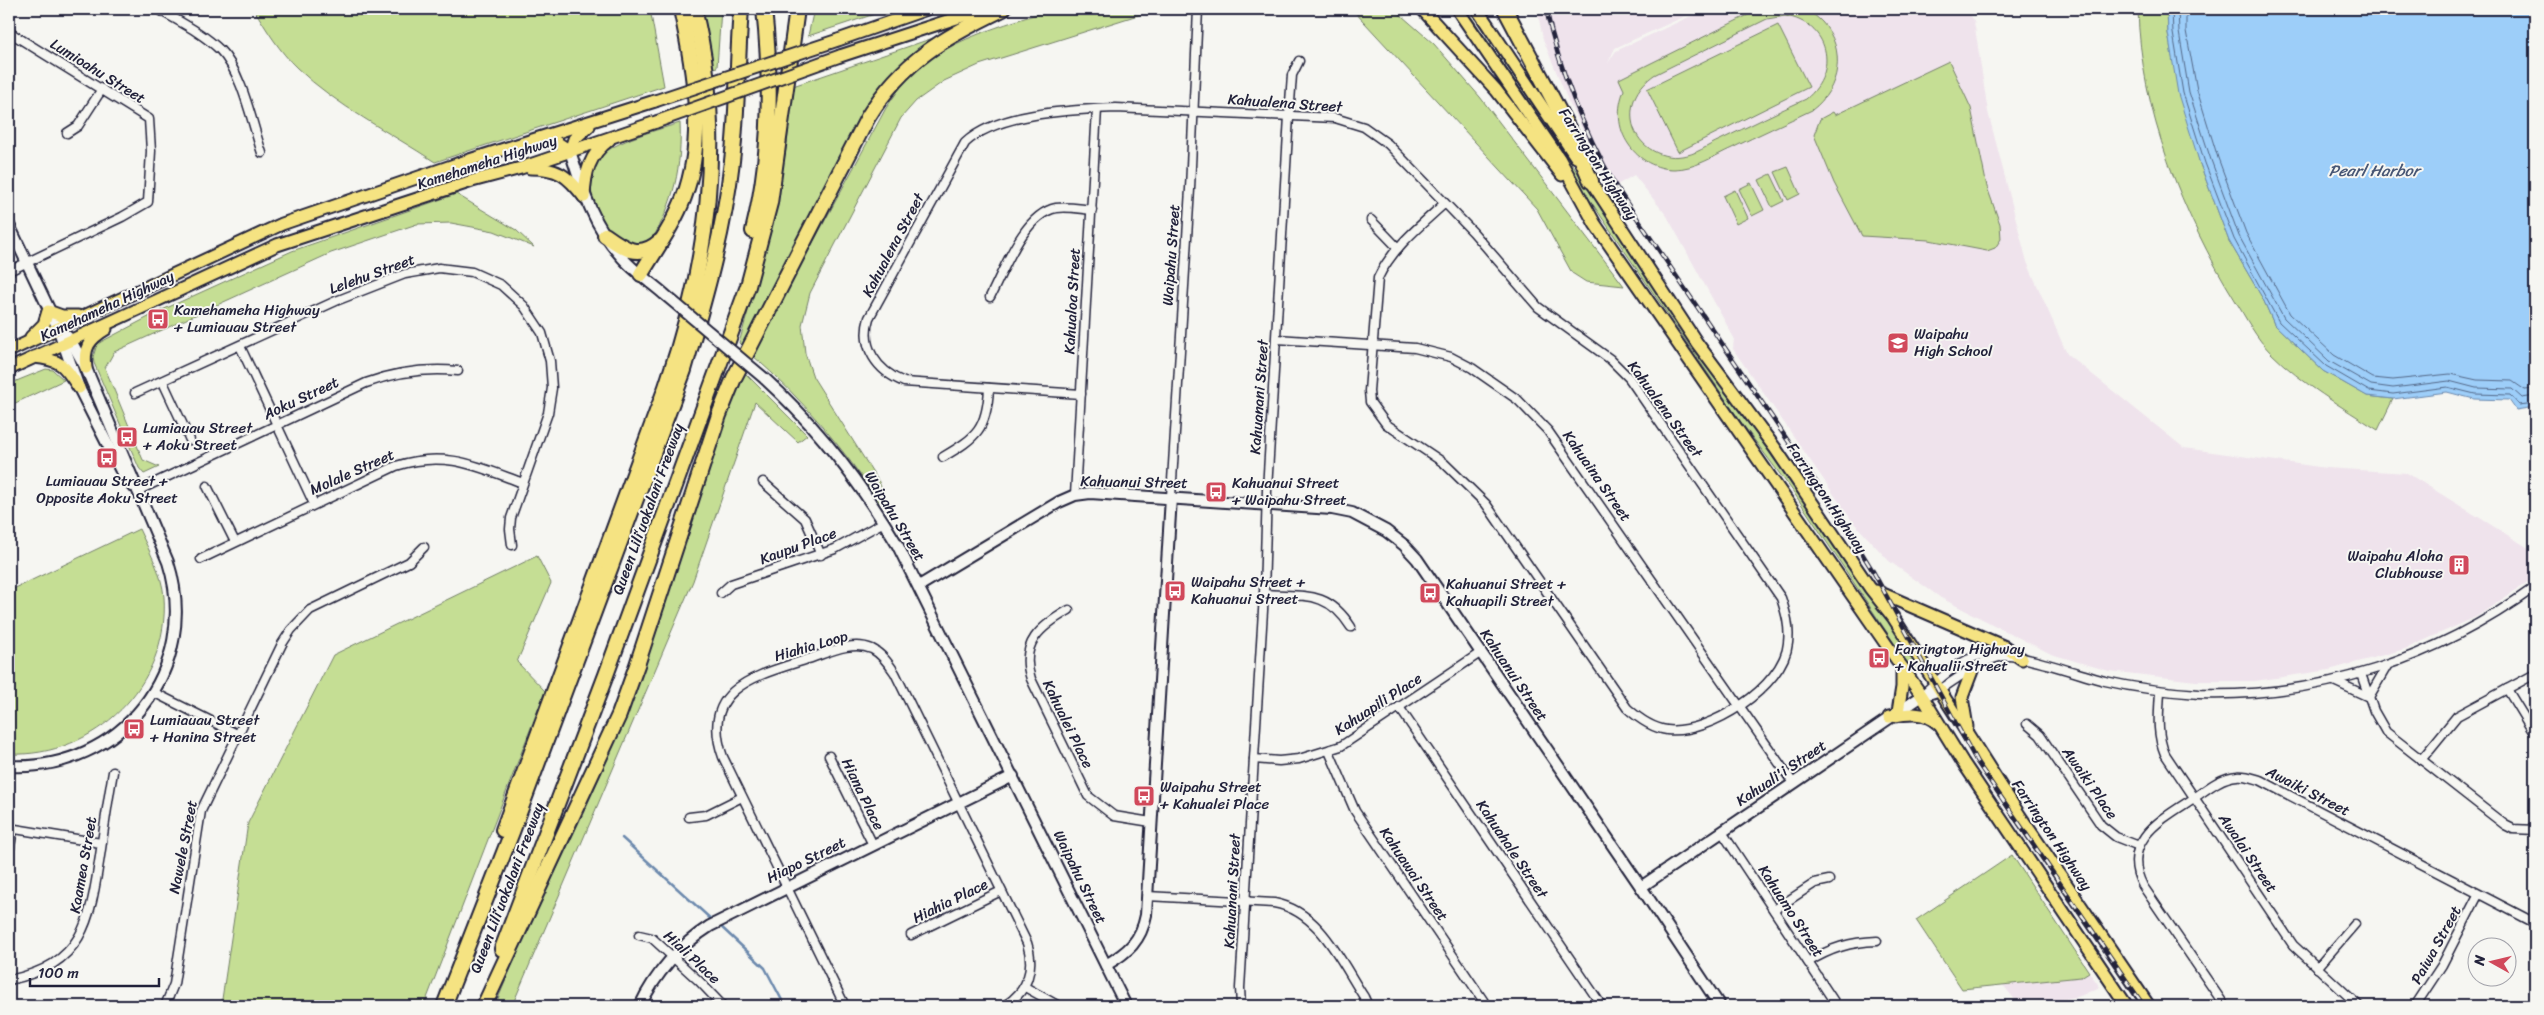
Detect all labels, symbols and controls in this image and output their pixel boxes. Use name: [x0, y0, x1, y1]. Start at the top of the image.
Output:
street label: Lumioahu Street: [45, 31, 151, 111]
street label: Kahualena Street: [1227, 86, 1344, 120]
street label: Farrington Highway: [1552, 102, 1644, 226]
street label: Kamehameha Highway: [414, 127, 560, 197]
water label: Pearl Harbor: [2329, 156, 2423, 185]
street label: Kahualena Street: [855, 187, 932, 302]
street label: Waipahu Street: [1154, 203, 1188, 307]
street label: Lelehu Street: [325, 246, 419, 302]
street label: Kahualoa Street: [1056, 247, 1088, 355]
street label: Kamehameha Highway: [35, 263, 179, 349]
place label: Kamehameha Highway + Lumiauau Street: [173, 297, 320, 340]
bus stop icon: Kamehameha Highway + Lumiauau Street: [146, 307, 170, 331]
place label: Waipahu High School: [1914, 321, 1993, 364]
school or university icon: Waipahu High School: [1886, 331, 1910, 355]
street label: Kahuanani Street: [1242, 338, 1276, 455]
street label: Kahualena Street: [1621, 355, 1710, 464]
street label: Aoku Street: [258, 369, 344, 427]
place label: Lumiauau Street + Aoku Street: [142, 415, 253, 458]
street label: Queen Liliʻuokalani Freeway: [605, 419, 691, 598]
bus stop icon: Lumiauau Street + Aoku Street: [115, 425, 139, 449]
street label: Kahuaina Street: [1556, 425, 1639, 528]
street label: Farrington Highway: [1780, 437, 1874, 559]
street label: Molale Street: [305, 442, 399, 502]
bus stop icon: Lumiauau Street + Opposite Aoku Street: [95, 446, 119, 470]
street label: Waipahu Street: [858, 466, 933, 567]
place label: Lumiauau Street + Opposite Aoku Street: [36, 468, 178, 511]
street label: Kahuanui Street: [1080, 468, 1188, 496]
place label: Kahuanui Street + Waipahu Street: [1231, 470, 1347, 513]
bus stop icon: Kahuanui Street + Waipahu Street: [1204, 480, 1228, 504]
street label: Kaupu Place: [756, 520, 840, 572]
place label: Waipahu Aloha Clubhouse: [2347, 543, 2443, 586]
building icon: Waipahu Aloha Clubhouse: [2447, 553, 2471, 577]
place label: Waipahu Street + Kahuanui Street: [1191, 569, 1306, 612]
place label: Kahuanui Street + Kahuapili Street: [1446, 571, 1566, 614]
bus stop icon: Waipahu Street + Kahuanui Street: [1163, 579, 1187, 603]
bus stop icon: Kahuanui Street + Kahuapili Street: [1418, 581, 1442, 605]
street label: Hiahia Loop: [771, 623, 851, 669]
street label: Kahuanui Street: [1473, 623, 1555, 727]
place label: Farrington Highway + Kahualii Street: [1894, 636, 2025, 679]
bus stop icon: Farrington Highway + Kahualii Street: [1867, 646, 1891, 670]
street label: Kahuapili Place: [1329, 666, 1427, 742]
street label: Kahualei Place: [1035, 675, 1101, 773]
place label: Lumiauau Street + Hanina Street: [149, 707, 260, 750]
bus stop icon: Lumiauau Street + Hanina Street: [122, 717, 146, 741]
street label: Kahuali'i Street: [1730, 733, 1832, 813]
street label: Awaiki Place: [2055, 740, 2125, 825]
street label: Hiana Place: [834, 753, 892, 835]
street label: Awaiki Street: [2260, 758, 2355, 824]
place label: Waipahu Street + Kahualei Place: [1159, 774, 1270, 817]
street label: Farrington Highway: [2005, 774, 2099, 896]
bus stop icon: Waipahu Street + Kahualei Place: [1132, 784, 1156, 808]
street label: Kahuahale Street: [1469, 794, 1555, 905]
street label: Nawele Street: [161, 797, 205, 896]
street label: Queen Liliʻuokalani Freeway: [462, 799, 552, 977]
street label: Awalai Street: [2211, 807, 2285, 898]
street label: Kaamea Street: [62, 814, 104, 916]
street label: Kahuawai Street: [1373, 821, 1456, 927]
street label: Waipahu Street: [1046, 826, 1114, 929]
street label: Hiapo Street: [762, 829, 851, 890]
street label: Kahuanani Street: [1216, 832, 1248, 949]
street label: Kahuamo Street: [1751, 859, 1831, 963]
street label: Hiahia Place: [908, 871, 992, 931]
street label: Paiwa Street: [2404, 900, 2469, 989]
street label: Hiali Place: [657, 923, 727, 991]
north arrow: [2466, 938, 2516, 988]
text: N: [2466, 953, 2493, 968]
scale bar: [30, 955, 159, 987]
text: 100 m: [38, 960, 79, 986]

